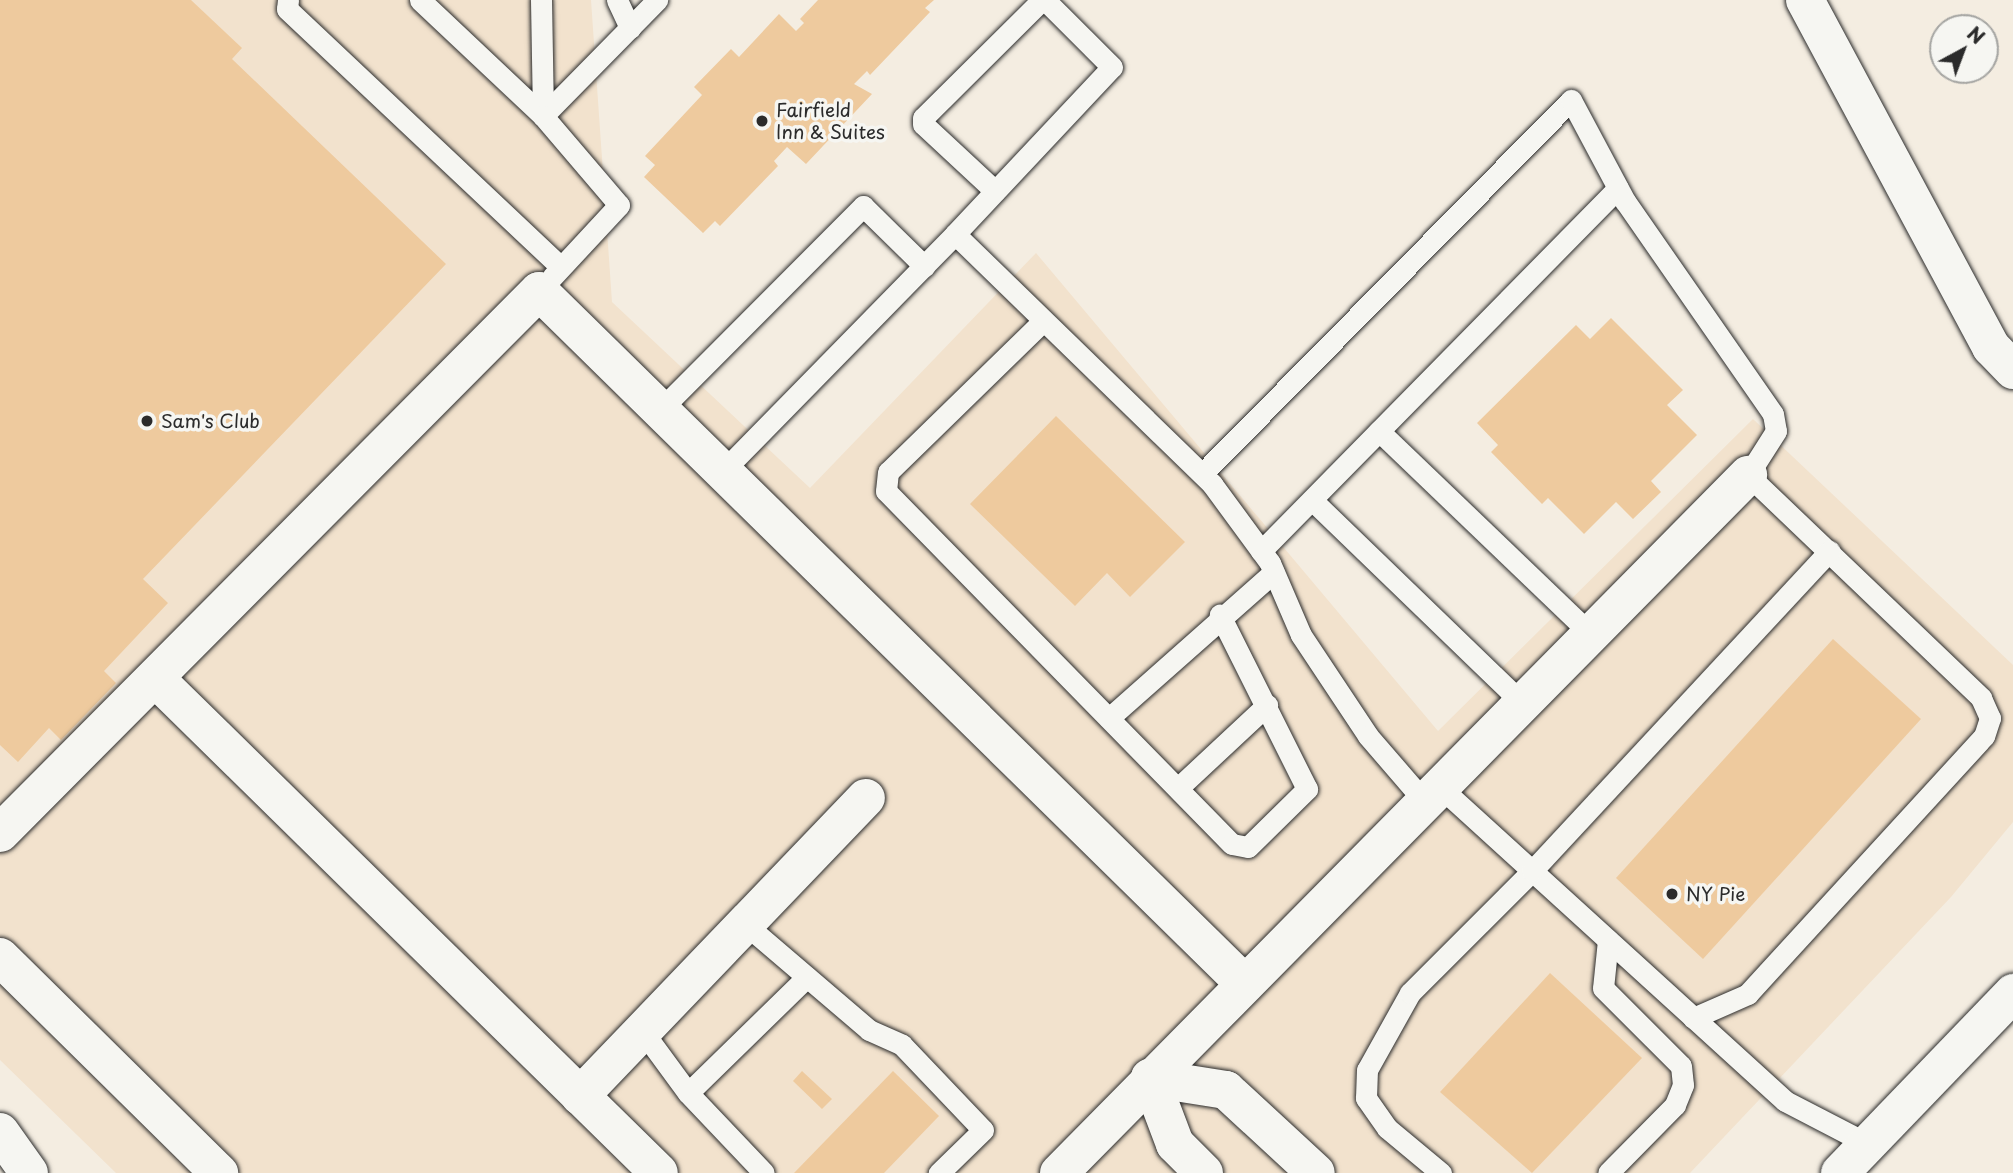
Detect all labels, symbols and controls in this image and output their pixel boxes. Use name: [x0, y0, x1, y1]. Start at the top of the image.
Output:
north arrow: [1929, 14, 1999, 84]
text: N: [1962, 19, 1991, 50]
place label: Fairfield Inn & Suites: [776, 99, 887, 143]
marker: Fairfield Inn & Suites: [754, 113, 770, 129]
place label: Sam's Club: [161, 410, 260, 432]
marker: Sam's Club: [139, 413, 155, 429]
place label: NY Pie: [1686, 883, 1746, 905]
marker: NY Pie: [1664, 886, 1680, 902]

